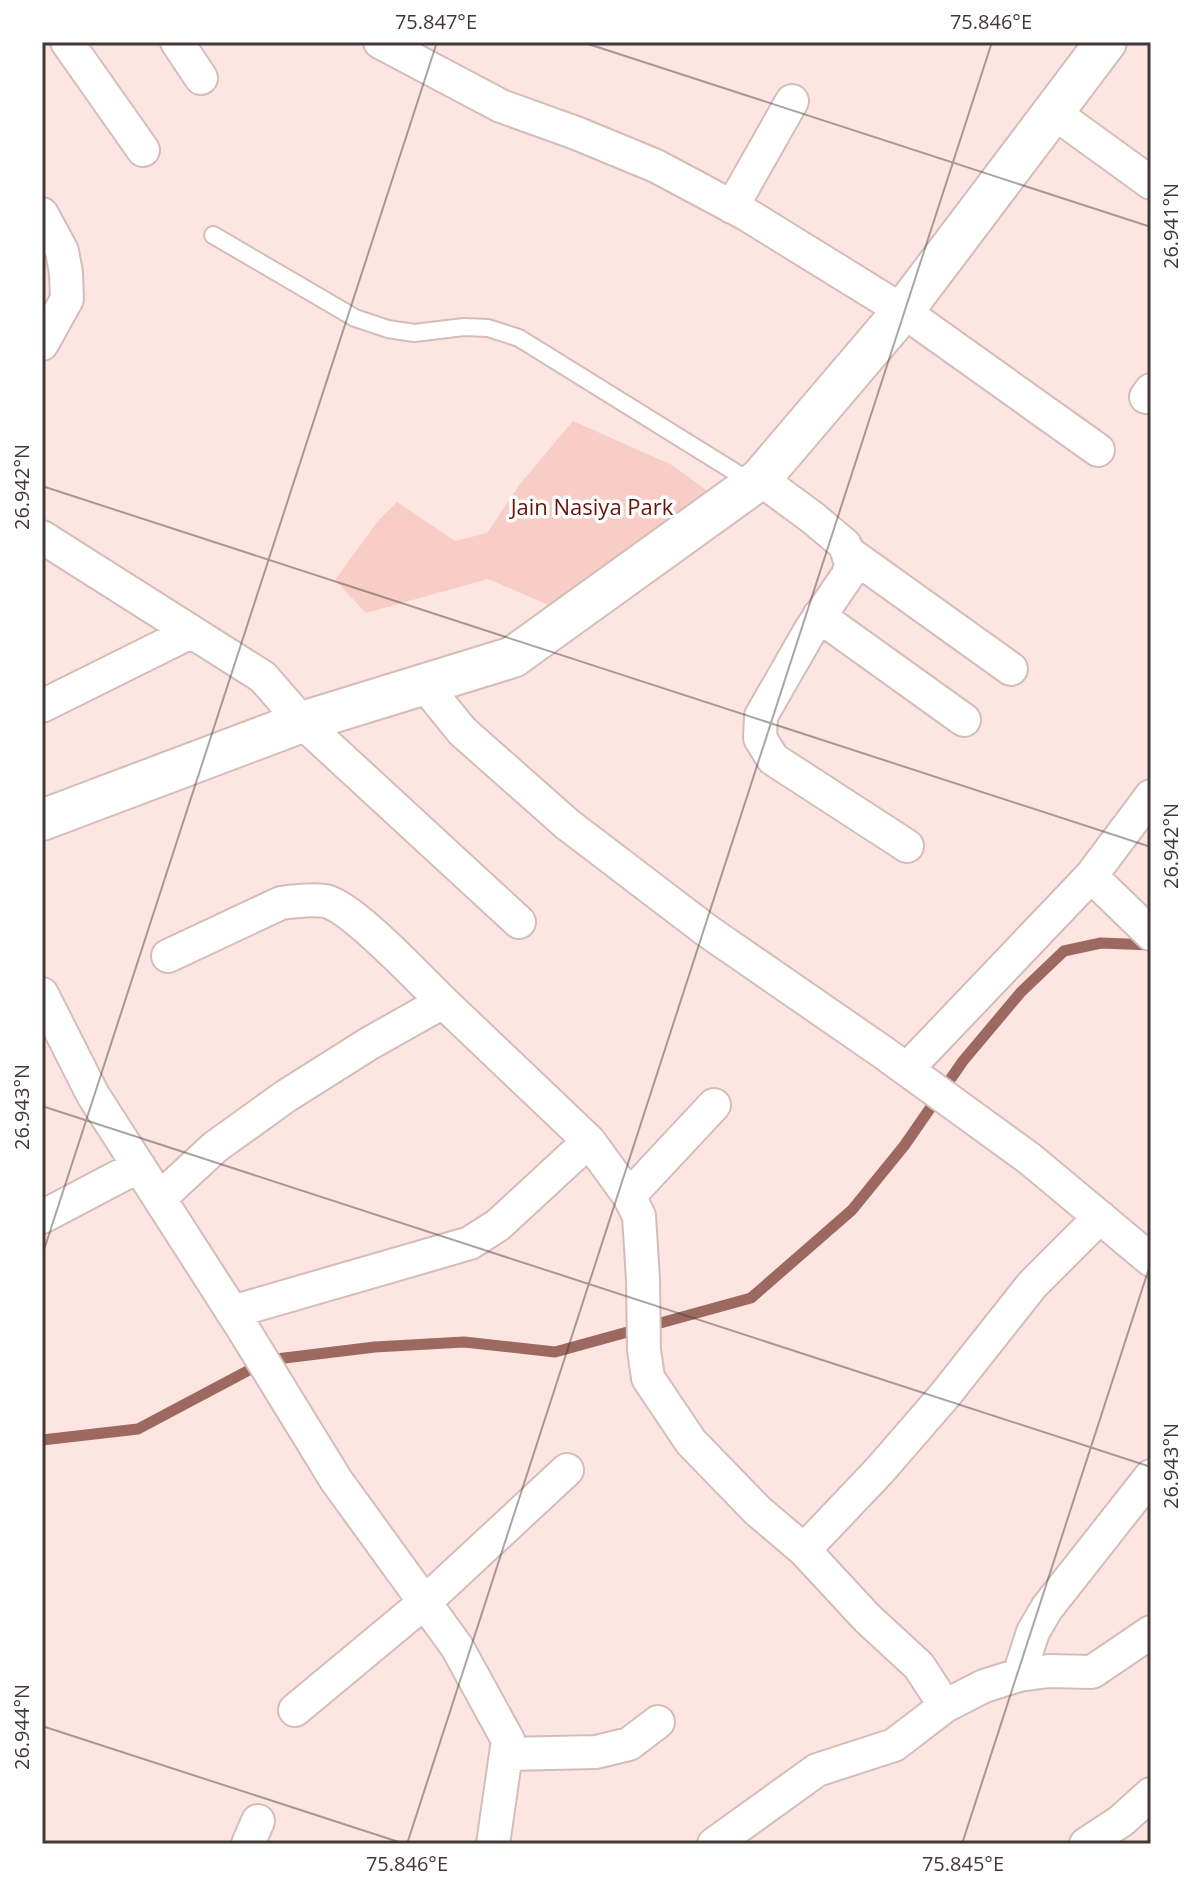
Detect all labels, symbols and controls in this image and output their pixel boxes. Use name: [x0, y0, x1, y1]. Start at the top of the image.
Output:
text: 75.847°E: [395, 8, 477, 35]
text: 75.846°E: [950, 8, 1032, 35]
text: 26.941°N: [1157, 183, 1184, 269]
text: 26.942°N: [8, 444, 35, 530]
park label: Jain Nasiya Park: [509, 491, 674, 521]
text: 26.942°N: [1157, 803, 1184, 889]
text: 26.943°N: [8, 1064, 35, 1150]
text: 26.943°N: [1157, 1423, 1184, 1509]
text: 26.944°N: [8, 1684, 35, 1770]
text: 75.846°E: [366, 1850, 448, 1877]
text: 75.845°E: [922, 1850, 1004, 1877]

